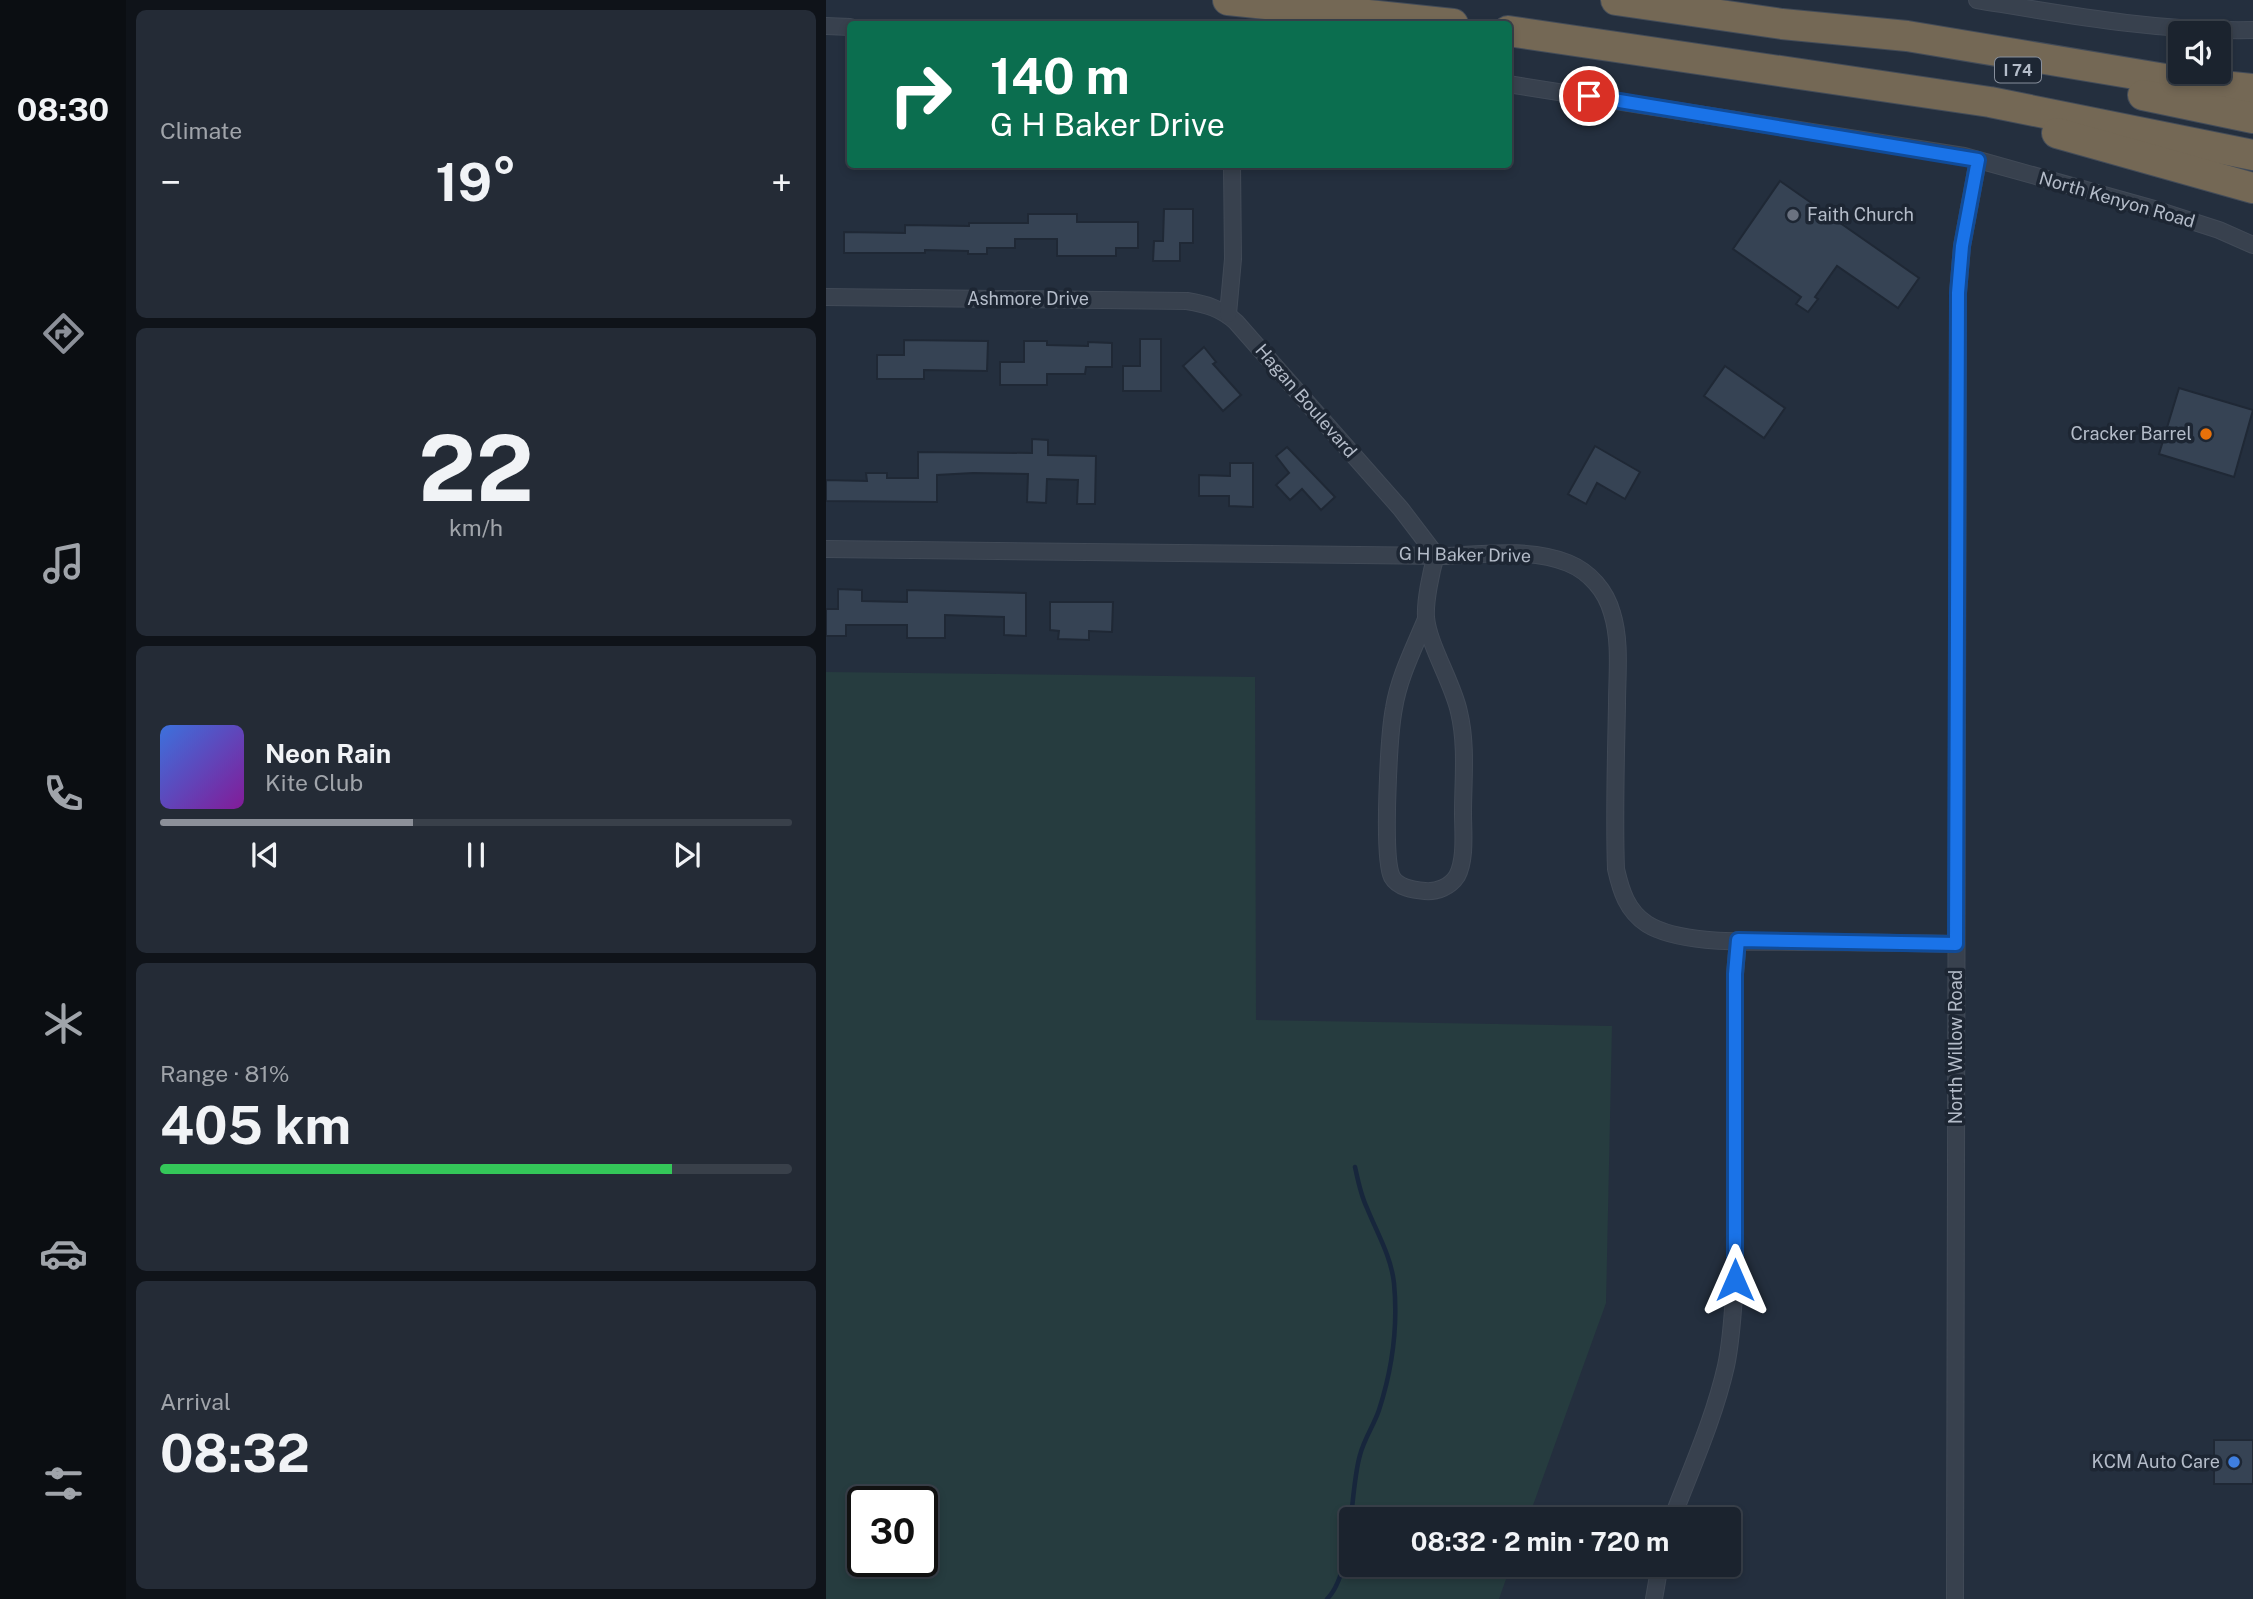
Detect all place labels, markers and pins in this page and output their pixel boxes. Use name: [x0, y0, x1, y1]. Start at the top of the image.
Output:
pin: [1559, 66, 1619, 126]
place label: Faith Church: [1807, 204, 1914, 225]
marker: Faith Church: [1785, 207, 1801, 223]
place label: Cracker Barrel: [2070, 423, 2192, 444]
marker: Cracker Barrel: [2198, 426, 2214, 442]
place label: KCM Auto Care: [2091, 1451, 2220, 1472]
marker: KCM Auto Care: [2226, 1454, 2242, 1470]

